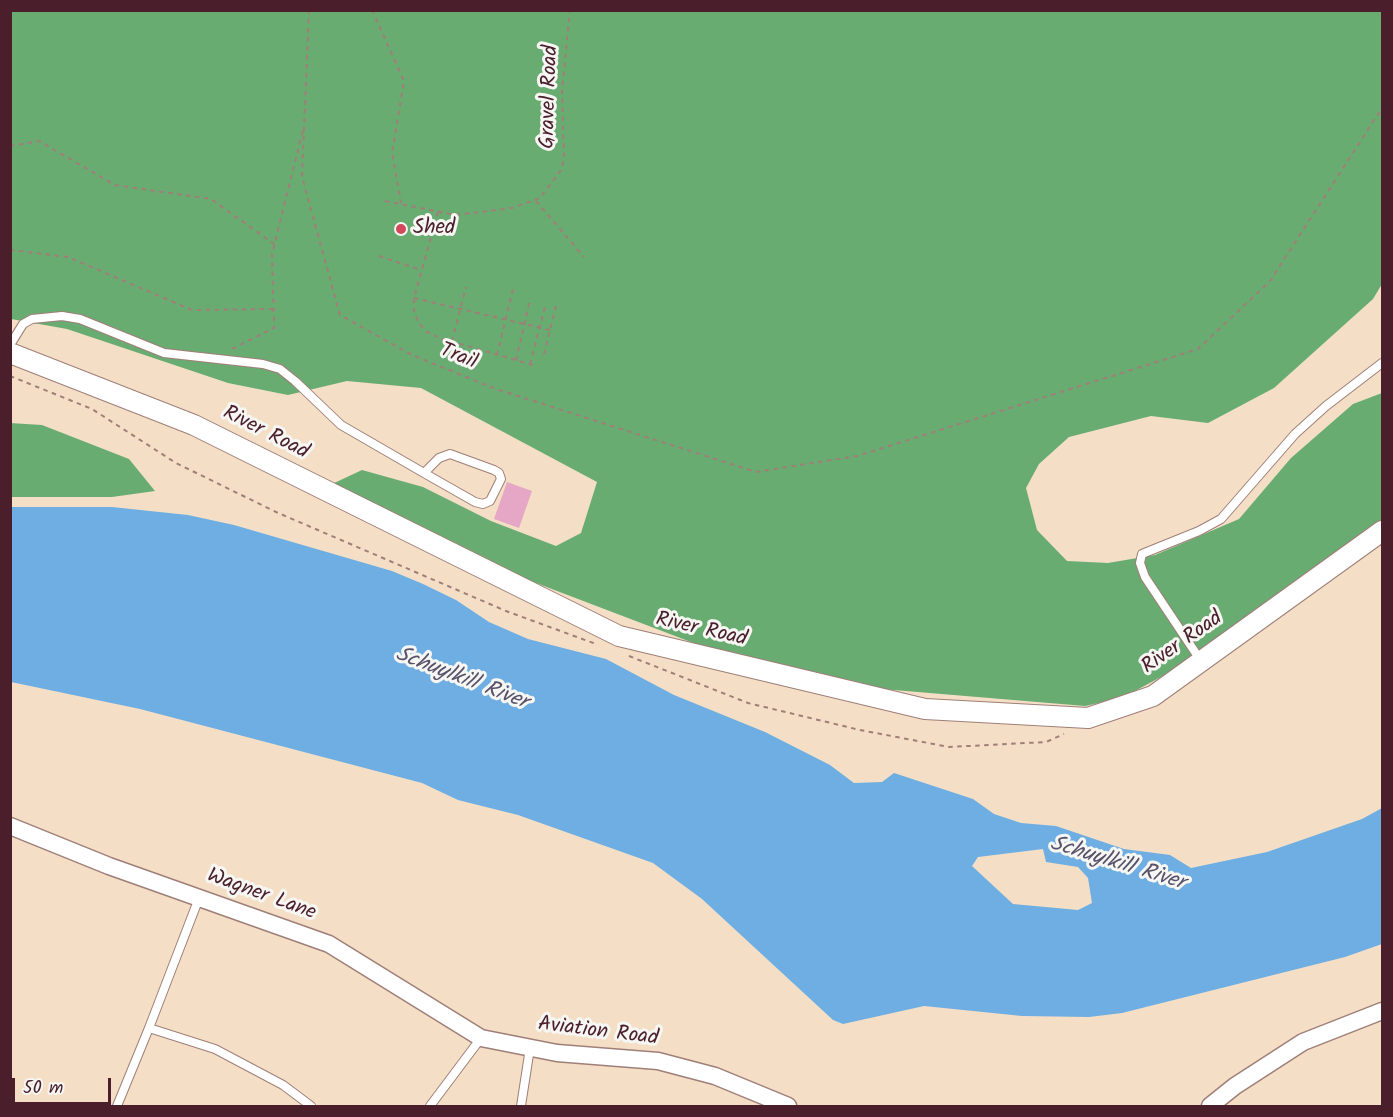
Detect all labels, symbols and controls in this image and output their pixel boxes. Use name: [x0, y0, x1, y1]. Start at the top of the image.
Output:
street label: Gravel Road: [537, 45, 565, 149]
place label: Shed: [413, 216, 455, 242]
marker: Shed: [394, 222, 408, 236]
street label: Trail: [436, 339, 480, 377]
street label: River Road: [218, 402, 312, 466]
street label: River Road: [1138, 607, 1228, 681]
street label: River Road: [653, 608, 749, 654]
water label: Schuylkill River: [391, 643, 531, 717]
water label: Schuylkill River: [1047, 832, 1187, 898]
street label: Wagner Lane: [203, 865, 319, 927]
street label: Aviation Road: [536, 1013, 660, 1053]
scale bar: [15, 1066, 114, 1104]
text: 50 m: [23, 1074, 63, 1103]

